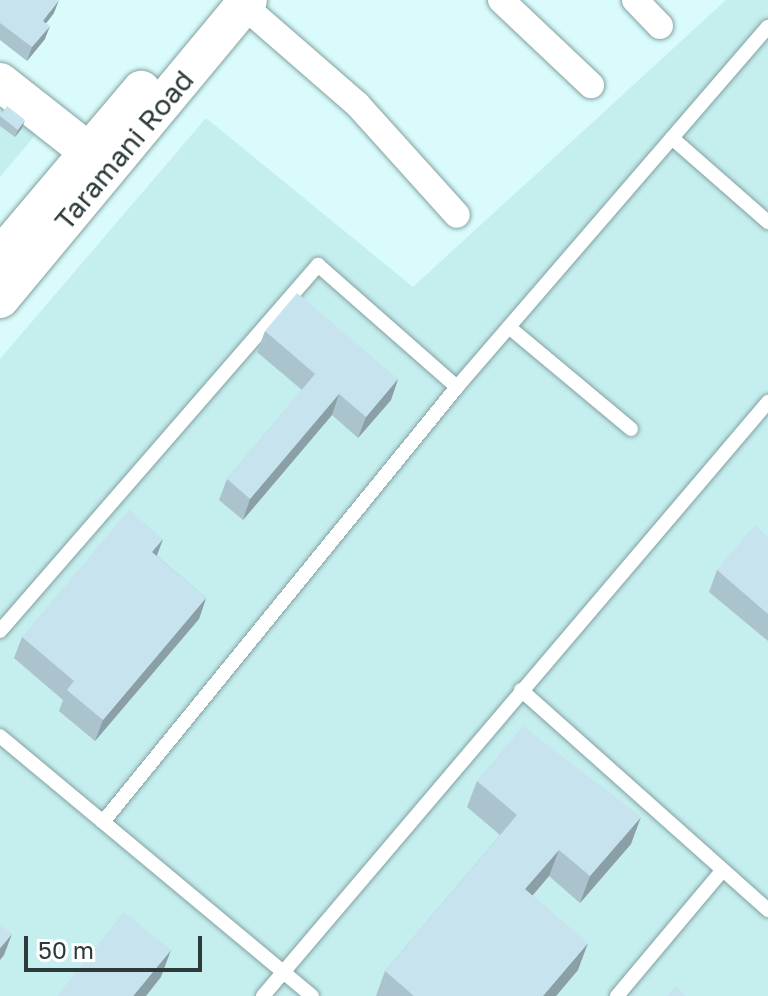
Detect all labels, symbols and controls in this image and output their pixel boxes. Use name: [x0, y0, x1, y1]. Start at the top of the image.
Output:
street label: Taramani Road: [47, 63, 201, 237]
scale bar: [28, 920, 206, 970]
text: 50 m: [38, 935, 94, 964]

